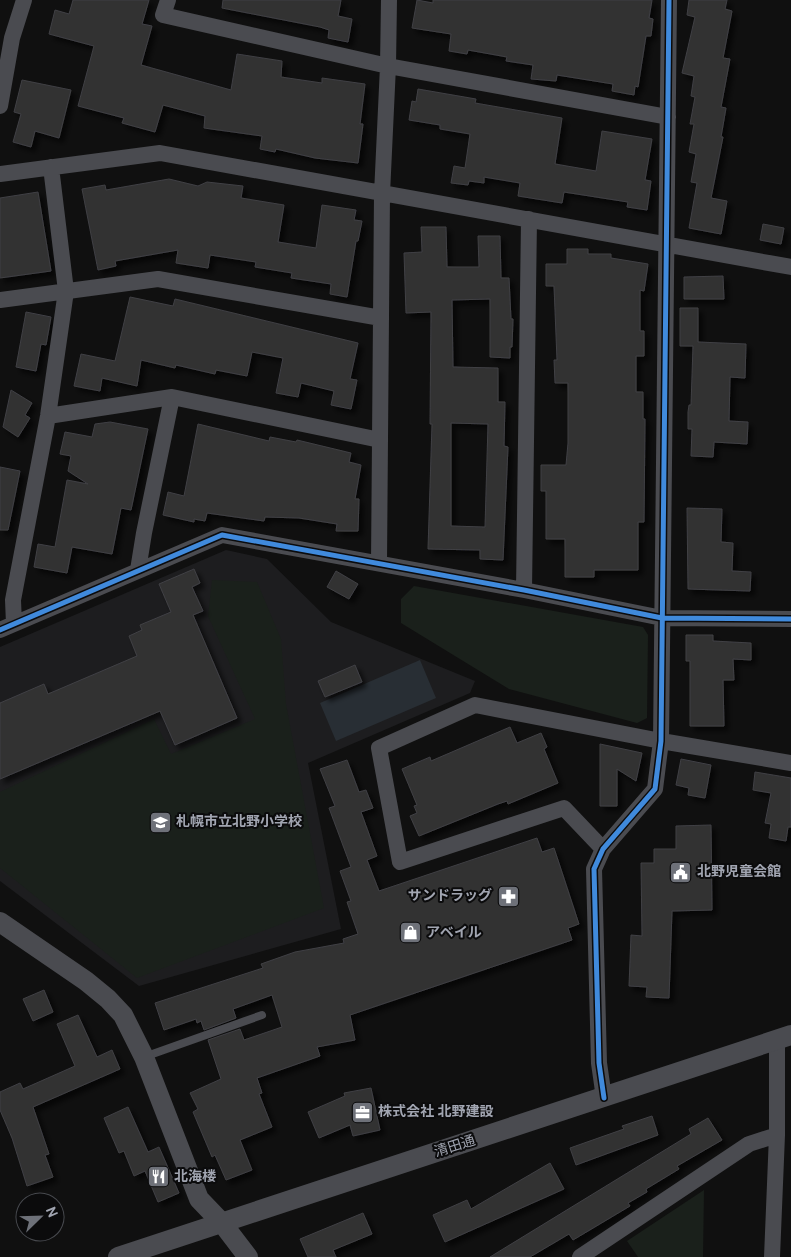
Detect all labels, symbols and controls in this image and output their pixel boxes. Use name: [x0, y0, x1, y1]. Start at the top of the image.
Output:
school or university icon: 札幌市立北野小学校: [148, 810, 172, 834]
place label: 札幌市立北野小学校: [176, 814, 302, 831]
public building icon: 北野児童会館: [669, 860, 693, 884]
place label: 北野児童会館: [697, 864, 781, 881]
pharmacy icon: サンドラッグ: [496, 884, 520, 908]
place label: サンドラッグ: [408, 887, 492, 905]
shop icon: アベイル: [398, 921, 422, 945]
place label: アベイル: [426, 925, 482, 942]
office icon: 株式会社 北野建設: [350, 1100, 374, 1124]
place label: 株式会社 北野建設: [378, 1103, 494, 1121]
street label: 清田通: [432, 1132, 478, 1162]
restaurant icon: 北海楼: [146, 1165, 170, 1189]
place label: 北海楼: [174, 1169, 217, 1186]
north arrow: [15, 1192, 65, 1242]
text: N: [41, 1205, 60, 1220]

